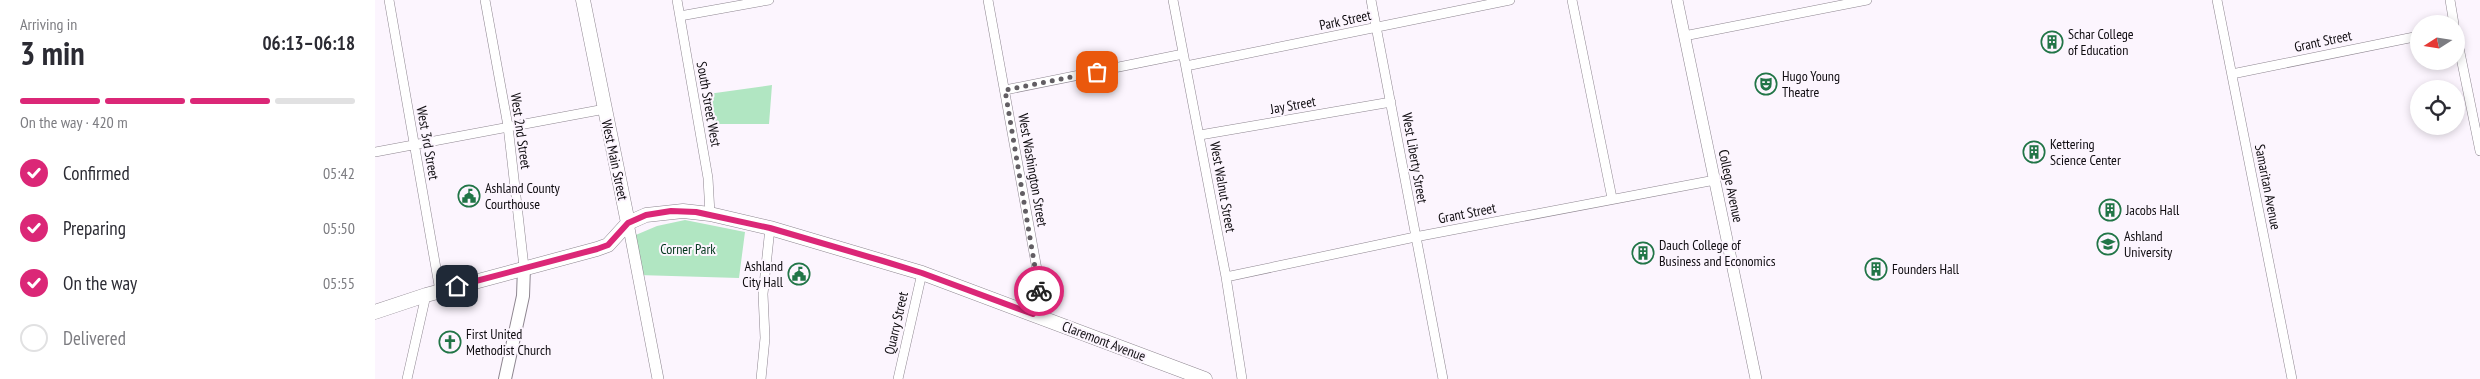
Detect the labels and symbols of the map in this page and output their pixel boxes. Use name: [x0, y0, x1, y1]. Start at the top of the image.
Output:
street label: Park Street: [1317, 6, 1373, 34]
north arrow: [2410, 15, 2465, 70]
place label: Schar College of Education: [2068, 25, 2134, 59]
street label: Grant Street: [2293, 26, 2354, 56]
building icon: Schar College of Education: [2040, 30, 2064, 54]
pin: [1076, 51, 1118, 93]
street label: South Street West: [693, 60, 725, 148]
place label: Hugo Young Theatre: [1782, 67, 1840, 101]
theatre icon: Hugo Young Theatre: [1754, 72, 1778, 96]
street label: West 2nd Street: [507, 92, 535, 170]
street label: Jay Street: [1268, 92, 1317, 118]
street label: West 3rd Street: [413, 105, 443, 181]
street label: West Liberty Street: [1398, 111, 1432, 205]
street label: West Washington Street: [1014, 112, 1052, 228]
street label: West Main Street: [598, 118, 632, 202]
place label: Kettering Science Center: [2050, 135, 2121, 169]
street label: West Walnut Street: [1206, 140, 1240, 234]
building icon: Kettering Science Center: [2022, 140, 2046, 164]
street label: Samaritan Avenue: [2251, 143, 2285, 232]
street label: College Avenue: [1714, 148, 1748, 224]
place label: Ashland County Courthouse: [485, 179, 561, 213]
public building icon: Ashland County Courthouse: [457, 184, 481, 208]
building icon: Jacobs Hall: [2098, 198, 2122, 222]
street label: Grant Street: [1437, 199, 1497, 227]
place label: Jacobs Hall: [2125, 201, 2180, 219]
place label: Ashland University: [2124, 227, 2173, 261]
school or university icon: Ashland University: [2096, 232, 2120, 256]
place label: Dauch College of Business and Economics: [1659, 236, 1776, 270]
park label: Corner Park: [660, 240, 716, 258]
building icon: Dauch College of Business and Economics: [1631, 241, 1655, 265]
place label: Ashland City Hall: [742, 257, 784, 291]
building icon: Founders Hall: [1864, 257, 1888, 281]
place label: Founders Hall: [1892, 260, 1960, 278]
public building icon: Ashland City Hall: [787, 262, 811, 286]
pin: [436, 265, 478, 307]
courier: [1014, 266, 1064, 316]
street label: Quarry Street: [880, 290, 912, 356]
street label: Claremont Avenue: [1060, 317, 1149, 365]
place label: First United Methodist Church: [466, 325, 551, 359]
church icon: First United Methodist Church: [438, 330, 462, 354]

